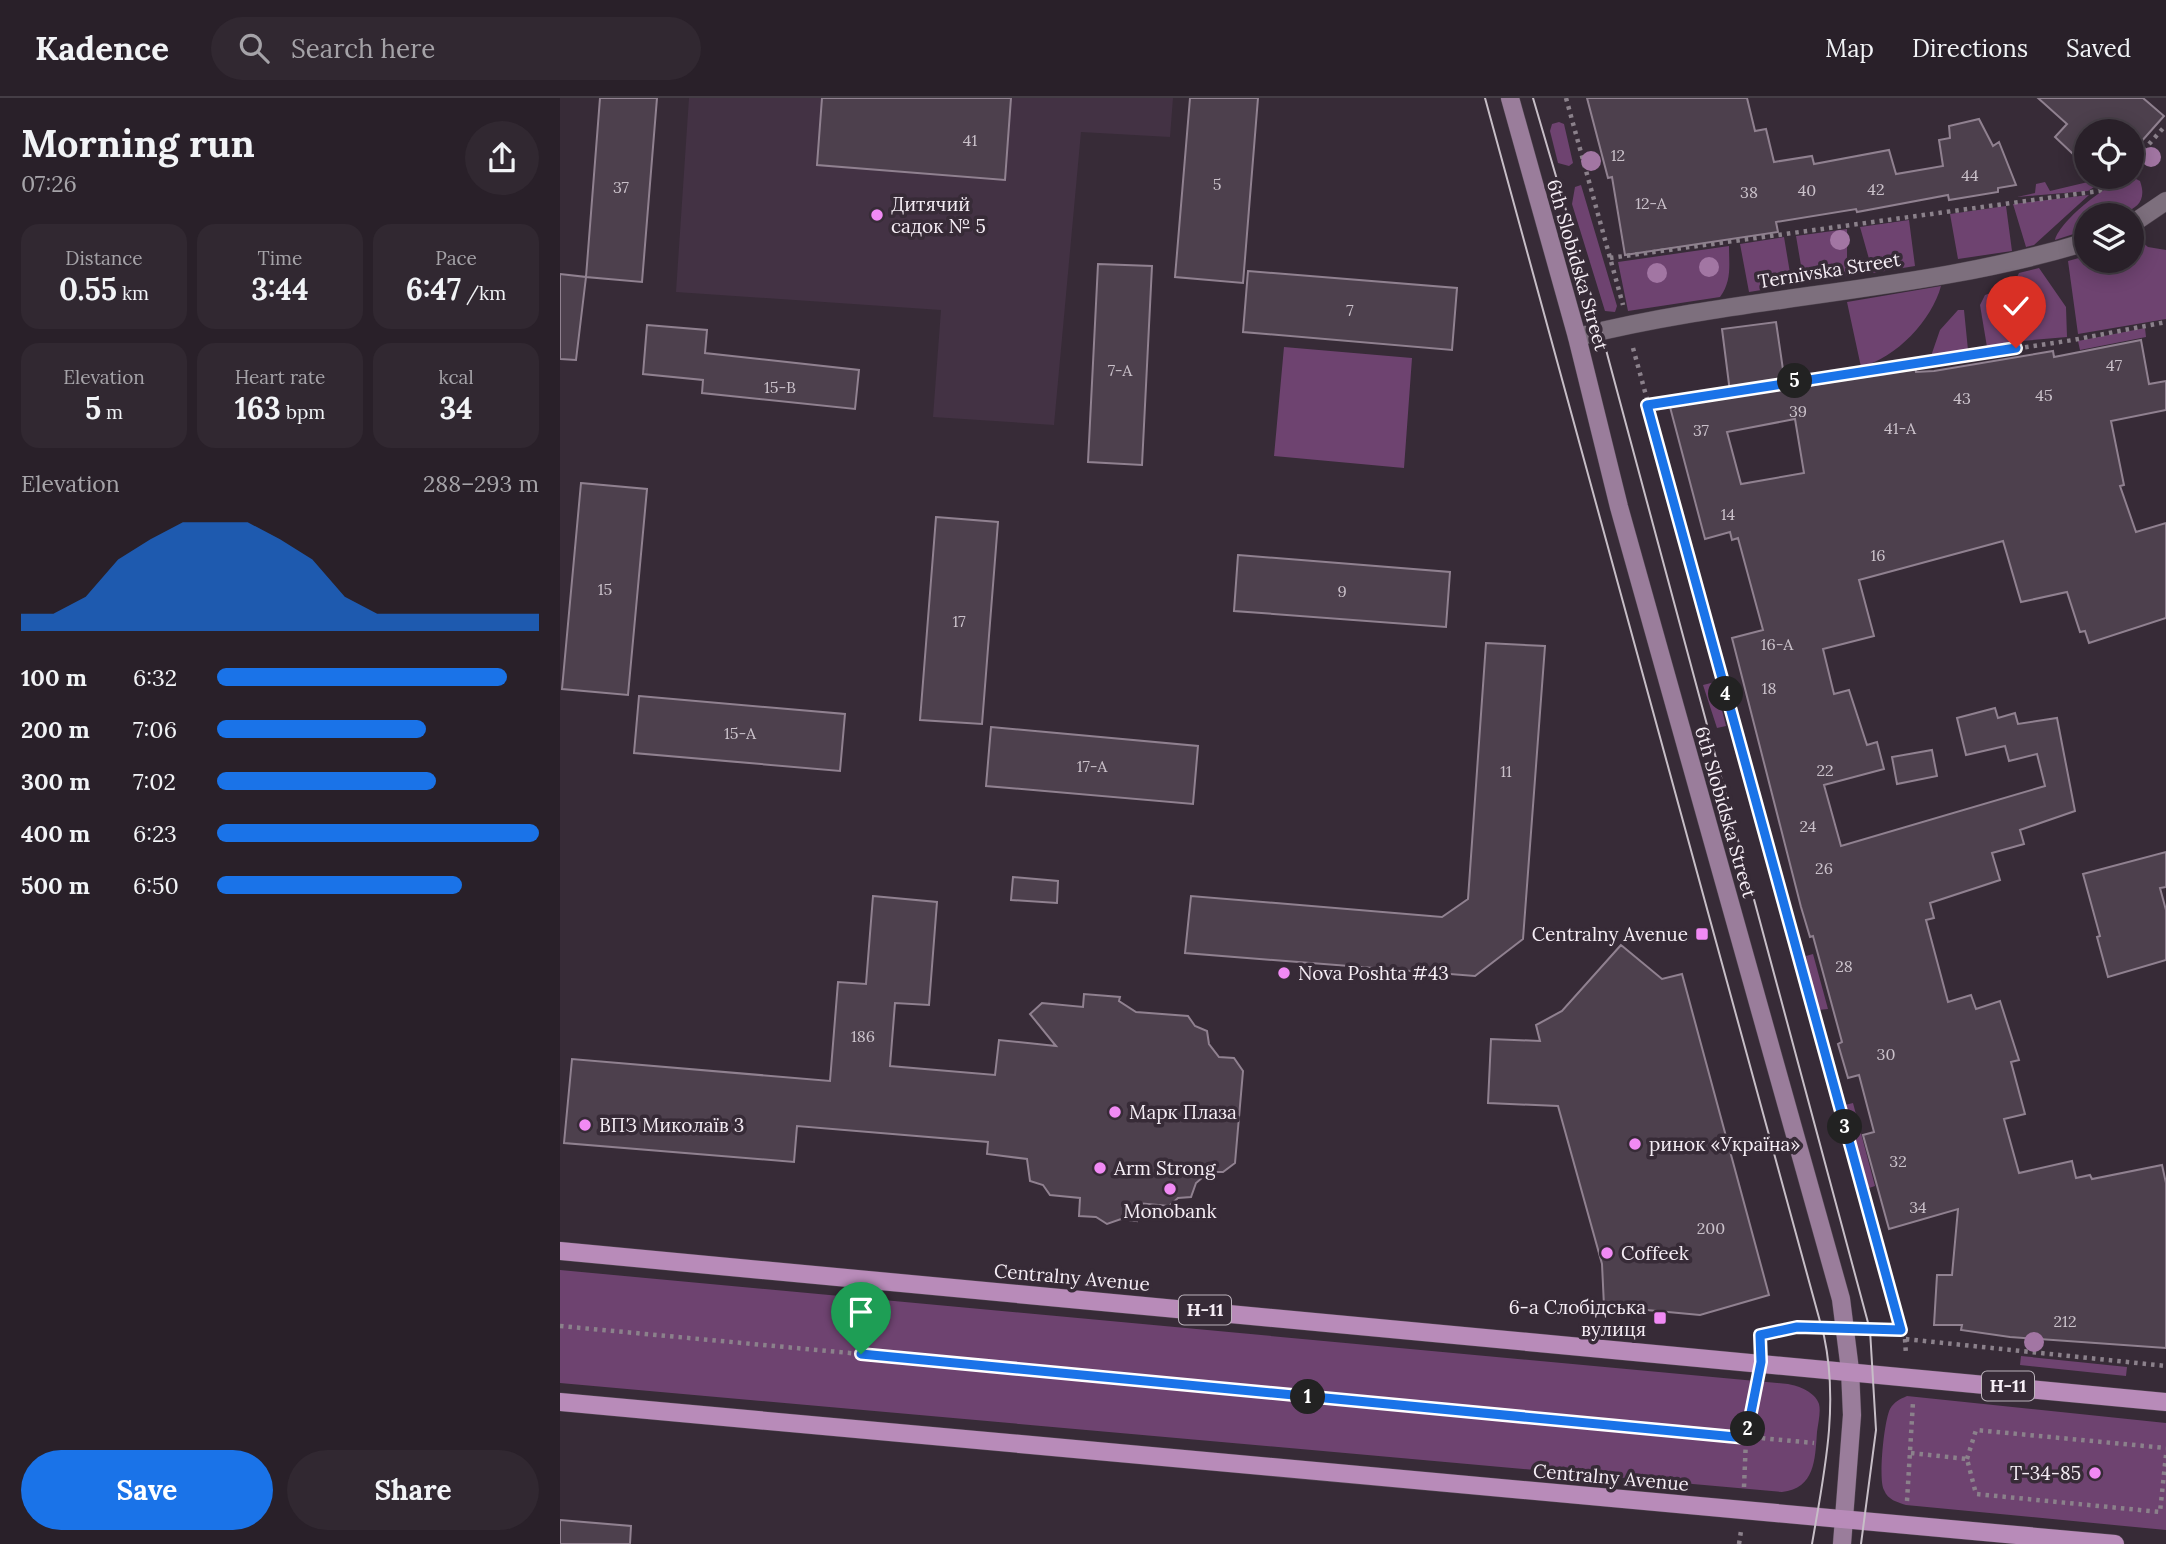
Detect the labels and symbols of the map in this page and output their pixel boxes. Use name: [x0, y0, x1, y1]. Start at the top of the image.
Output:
house number: 41: [963, 130, 977, 150]
house number: 12: [1611, 145, 1625, 165]
house number: 44: [1961, 165, 1979, 185]
house number: 5: [1213, 174, 1221, 194]
house number: 37: [613, 177, 630, 197]
street label: 6th Slobidska Street: [1542, 177, 1614, 354]
house number: 42: [1867, 179, 1885, 199]
house number: 40: [1798, 180, 1816, 200]
house number: 38: [1740, 182, 1758, 202]
place label: Дитячий садок № 5: [891, 192, 986, 238]
house number: 12-А: [1635, 193, 1668, 213]
marker: Дитячий садок № 5: [869, 207, 885, 223]
street label: Ternivska Street: [1756, 247, 1903, 293]
pin: [1986, 276, 2046, 348]
house number: 7: [1346, 300, 1354, 320]
house number: 47: [2106, 355, 2123, 375]
house number: 7-А: [1108, 360, 1133, 380]
pin: 5: [1778, 364, 1812, 398]
house number: 15-В: [764, 377, 796, 397]
house number: 45: [2035, 385, 2053, 405]
house number: 43: [1953, 388, 1971, 408]
house number: 39: [1789, 401, 1807, 421]
house number: 41-А: [1884, 418, 1917, 438]
house number: 37: [1693, 420, 1710, 440]
house number: 14: [1721, 504, 1736, 524]
house number: 16: [1870, 545, 1886, 565]
house number: 15: [598, 579, 612, 599]
house number: 9: [1337, 581, 1347, 601]
house number: 17: [952, 611, 966, 631]
house number: 16-А: [1761, 634, 1794, 654]
pin: 4: [1708, 676, 1744, 712]
house number: 18: [1762, 678, 1776, 698]
house number: 15-А: [724, 723, 757, 743]
street label: 6th Slobidska Street: [1690, 724, 1762, 901]
house number: 17-А: [1077, 756, 1108, 776]
house number: 22: [1816, 760, 1834, 780]
house number: 11: [1500, 761, 1512, 781]
house number: 24: [1800, 816, 1817, 836]
house number: 26: [1815, 858, 1833, 878]
place label: Centralny Avenue: [1532, 922, 1688, 946]
marker: Centralny Avenue: [1694, 926, 1710, 942]
house number: 28: [1835, 956, 1853, 976]
place label: Nova Poshta #43: [1298, 961, 1449, 985]
marker: Nova Poshta #43: [1276, 965, 1292, 981]
house number: 186: [851, 1026, 875, 1046]
house number: 30: [1877, 1044, 1895, 1064]
place label: Марк Плаза: [1129, 1100, 1237, 1124]
marker: Марк Плаза: [1107, 1104, 1123, 1120]
pin: 3: [1828, 1110, 1862, 1144]
place label: ВПЗ Миколаїв 3: [599, 1113, 744, 1137]
marker: ВПЗ Миколаїв 3: [577, 1117, 593, 1133]
place label: ринок «Україна»: [1649, 1132, 1800, 1156]
marker: ринок «Україна»: [1627, 1136, 1643, 1152]
house number: 32: [1889, 1151, 1907, 1171]
place label: Arm Strong: [1113, 1156, 1216, 1180]
marker: Arm Strong: [1092, 1160, 1108, 1176]
marker: Monobank: [1162, 1181, 1178, 1197]
house number: 34: [1909, 1197, 1927, 1217]
place label: Monobank: [1123, 1199, 1218, 1223]
house number: 200: [1697, 1218, 1725, 1238]
place label: Coffeek: [1621, 1241, 1690, 1265]
marker: Coffeek: [1599, 1245, 1615, 1261]
street label: Centralny Avenue: [993, 1258, 1151, 1296]
pin: [831, 1282, 891, 1354]
place label: 6-а Слобідська вулиця: [1509, 1295, 1646, 1341]
road number: Н-11: [1179, 1296, 1231, 1324]
marker: 6-а Слобідська вулиця: [1652, 1310, 1668, 1326]
house number: 212: [2053, 1311, 2077, 1331]
road number: Н-11: [1982, 1372, 2034, 1400]
pin: 1: [1290, 1380, 1326, 1414]
pin: 2: [1730, 1412, 1766, 1446]
street label: Centralny Avenue: [1532, 1458, 1690, 1496]
place label: Т-34-85: [2010, 1461, 2081, 1485]
marker: Т-34-85: [2087, 1465, 2103, 1481]

